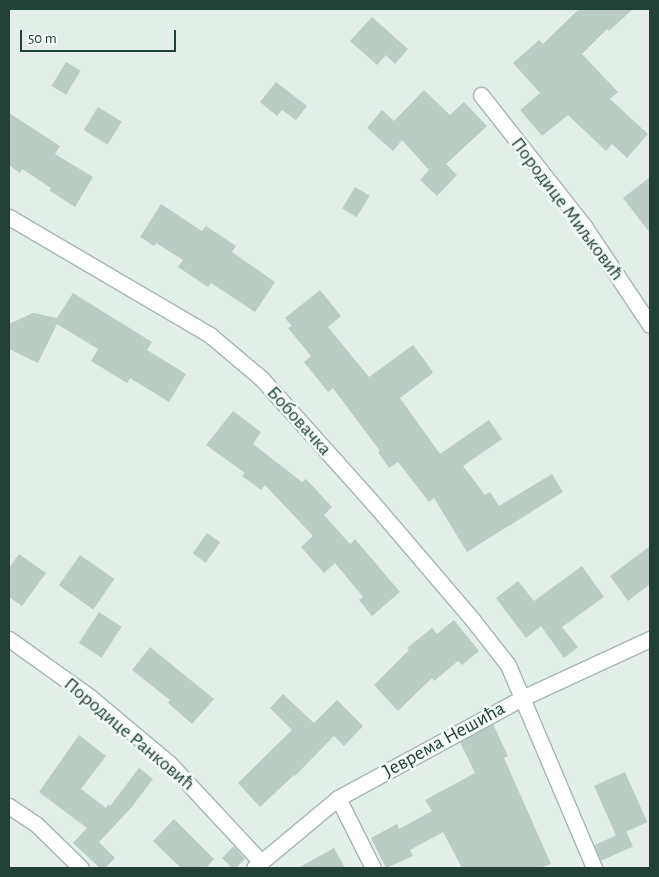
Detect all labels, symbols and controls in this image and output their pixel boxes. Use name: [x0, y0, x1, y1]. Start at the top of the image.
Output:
scale bar: [22, 20, 179, 52]
text: 50 m: [28, 31, 57, 46]
street label: Породице Миљковић: [505, 132, 629, 286]
street label: Бобовачка: [261, 381, 337, 461]
street label: Породице Ранковић: [59, 672, 199, 796]
street label: Јеврема Нешића: [379, 696, 509, 784]

